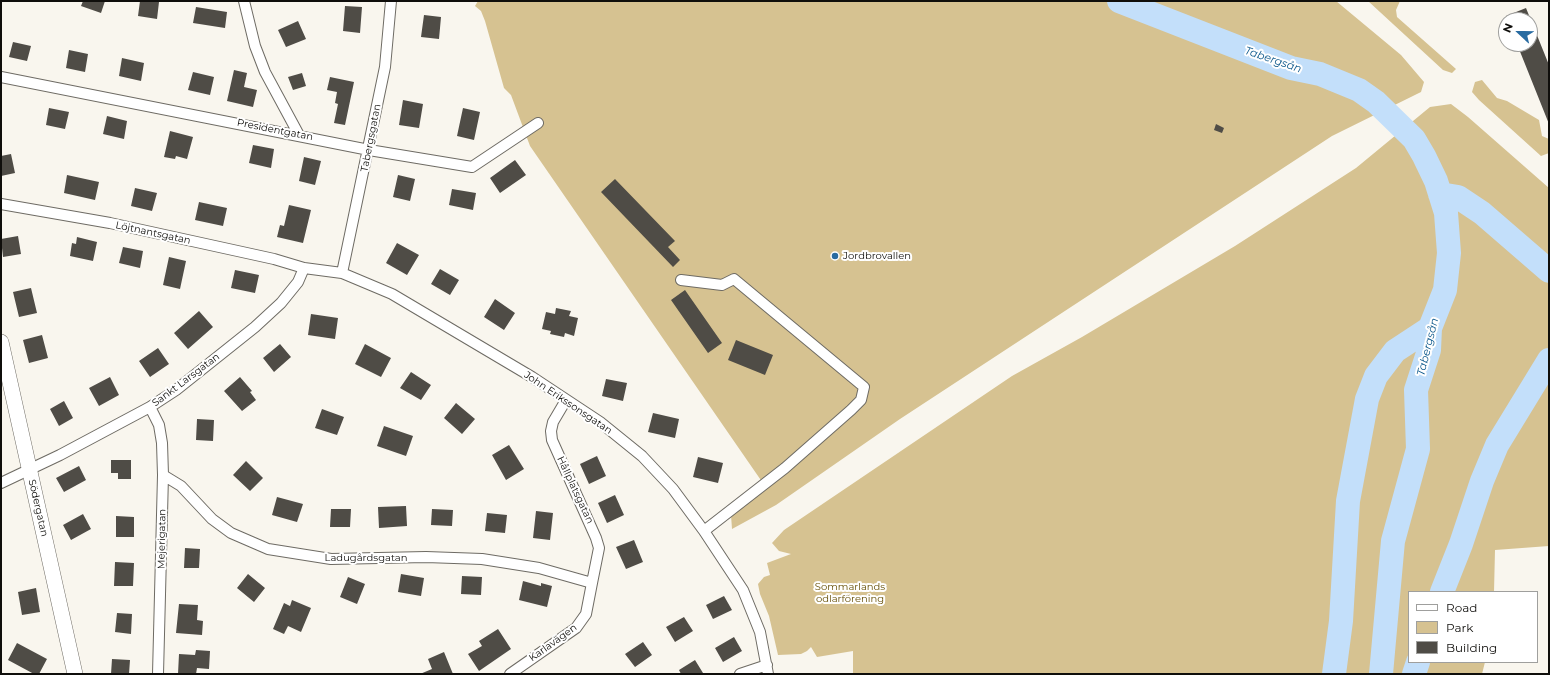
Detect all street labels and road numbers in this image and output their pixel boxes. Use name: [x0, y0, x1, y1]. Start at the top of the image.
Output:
street label: Tabergsgatan: [359, 103, 383, 173]
street label: Presidentgatan: [236, 117, 314, 143]
street label: Löjtnantsgatan: [114, 219, 192, 247]
street label: Sankt Larsgatan: [150, 351, 222, 409]
street label: John Erikssonsgatan: [522, 369, 614, 437]
street label: Hållplatsgatan: [554, 454, 596, 526]
street label: Södergatan: [26, 478, 50, 538]
street label: Mejerigatan: [155, 509, 169, 569]
street label: Ladugårdsgatan: [325, 552, 407, 564]
street label: Karlavägen: [527, 622, 579, 664]

